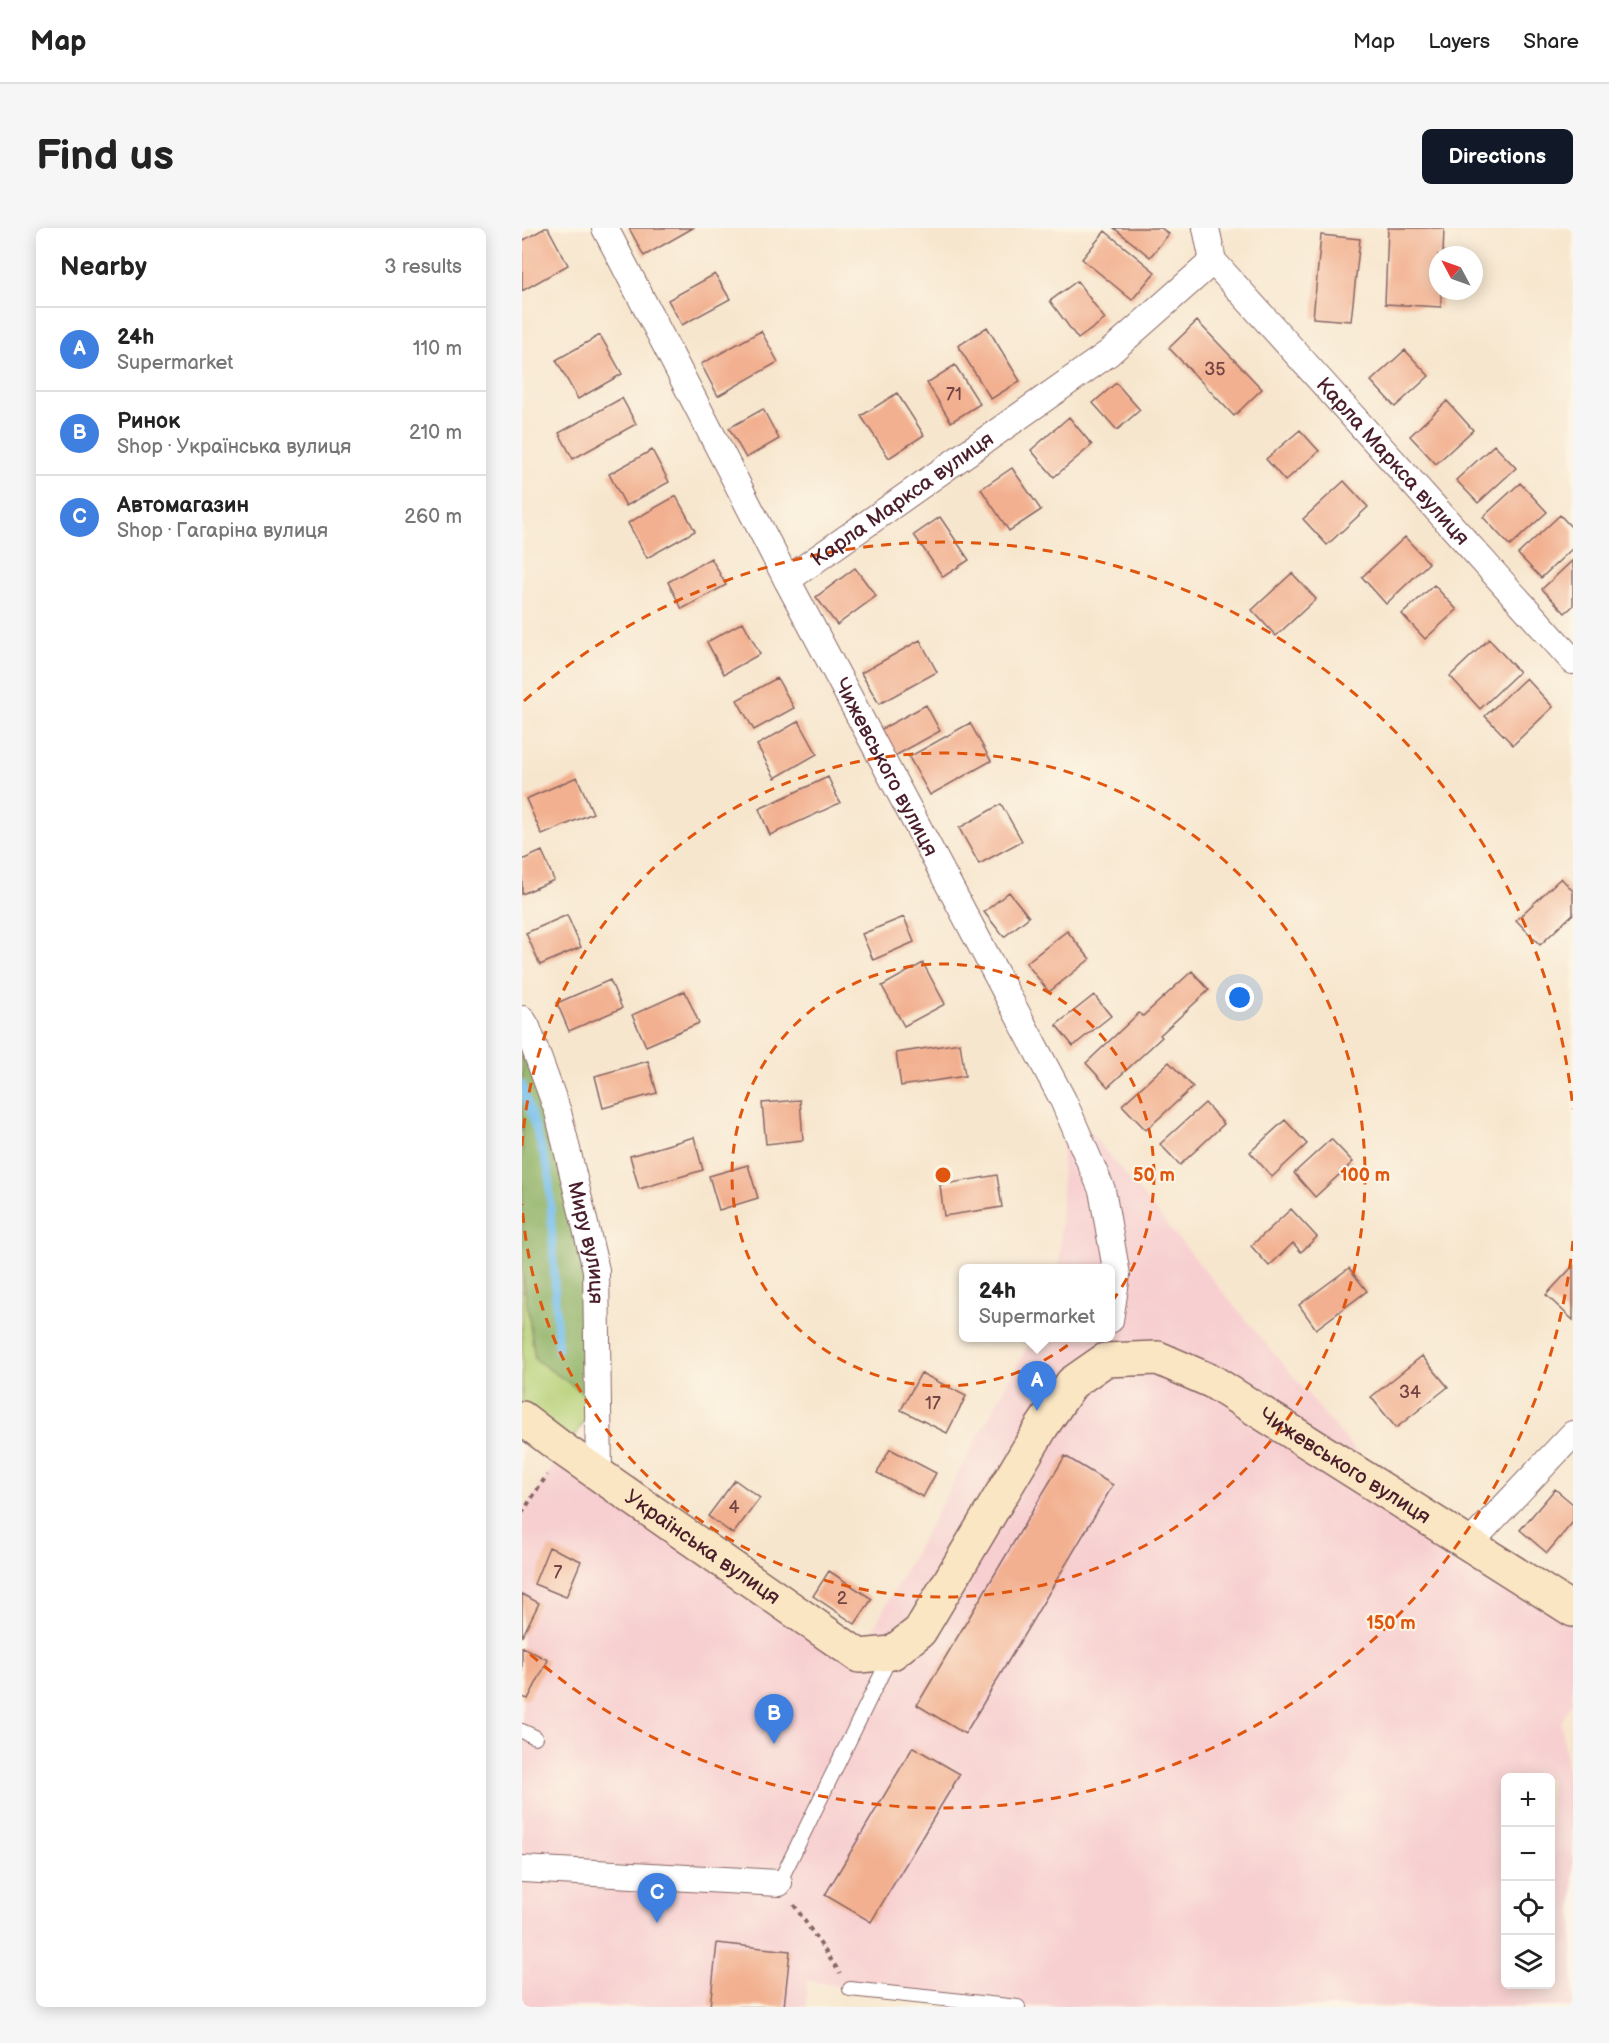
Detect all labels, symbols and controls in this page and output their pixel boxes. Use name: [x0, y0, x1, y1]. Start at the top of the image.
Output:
text: Map: [30, 25, 86, 58]
text: Map: [1353, 29, 1395, 54]
text: Layers: [1428, 29, 1490, 54]
text: Share: [1523, 29, 1579, 54]
button: Directions: [1422, 129, 1573, 184]
text: Find us: [36, 131, 174, 182]
north arrow: [1429, 246, 1483, 300]
text: Nearby: [60, 252, 147, 283]
text: 3 results: [384, 255, 462, 279]
text: 24h: [117, 324, 154, 351]
text: A: [73, 337, 86, 361]
text: 110 m: [413, 337, 462, 361]
text: Supermarket: [117, 351, 233, 375]
house number: 35: [1204, 359, 1226, 380]
street label: Карла Маркса вулиця: [1311, 372, 1475, 551]
house number: 71: [946, 384, 962, 405]
text: Ринок: [117, 408, 180, 435]
text: B: [72, 421, 87, 445]
text: 210 m: [409, 421, 462, 445]
street label: Карла Маркса вулиця: [807, 426, 998, 572]
text: Shop · Українська вулиця: [117, 435, 351, 459]
text: Автомагазин: [117, 492, 249, 519]
text: C: [72, 505, 87, 529]
text: 260 m: [404, 505, 462, 529]
text: Shop · Гагаріна вулиця: [117, 519, 328, 543]
street label: Чижевського вулиця: [828, 674, 943, 861]
your location: [1225, 983, 1254, 1012]
centre of rings: [933, 1165, 953, 1185]
text: 50 m: [1133, 1165, 1175, 1186]
text: 100 m: [1340, 1165, 1390, 1186]
street label: Миру вулиця: [562, 1179, 608, 1304]
popup: [959, 1264, 1115, 1342]
text: 24h: [979, 1278, 1016, 1305]
text: Supermarket: [979, 1305, 1095, 1329]
pin: A: [1018, 1362, 1056, 1411]
house number: 34: [1399, 1382, 1421, 1403]
house number: 17: [925, 1393, 941, 1414]
street label: Чижевського вулиця: [1254, 1403, 1435, 1530]
street label: Українська вулиця: [620, 1484, 785, 1610]
house number: 4: [729, 1497, 740, 1518]
house number: 7: [554, 1562, 563, 1583]
house number: 2: [837, 1588, 848, 1609]
text: 150 m: [1366, 1613, 1416, 1634]
pin: B: [754, 1694, 794, 1744]
map controls: [1501, 1773, 1555, 1989]
button: +: [1501, 1773, 1555, 1827]
button: −: [1501, 1827, 1555, 1881]
pin: C: [638, 1874, 676, 1923]
button: locate: [1501, 1881, 1555, 1935]
button: layers: [1501, 1935, 1555, 1989]

